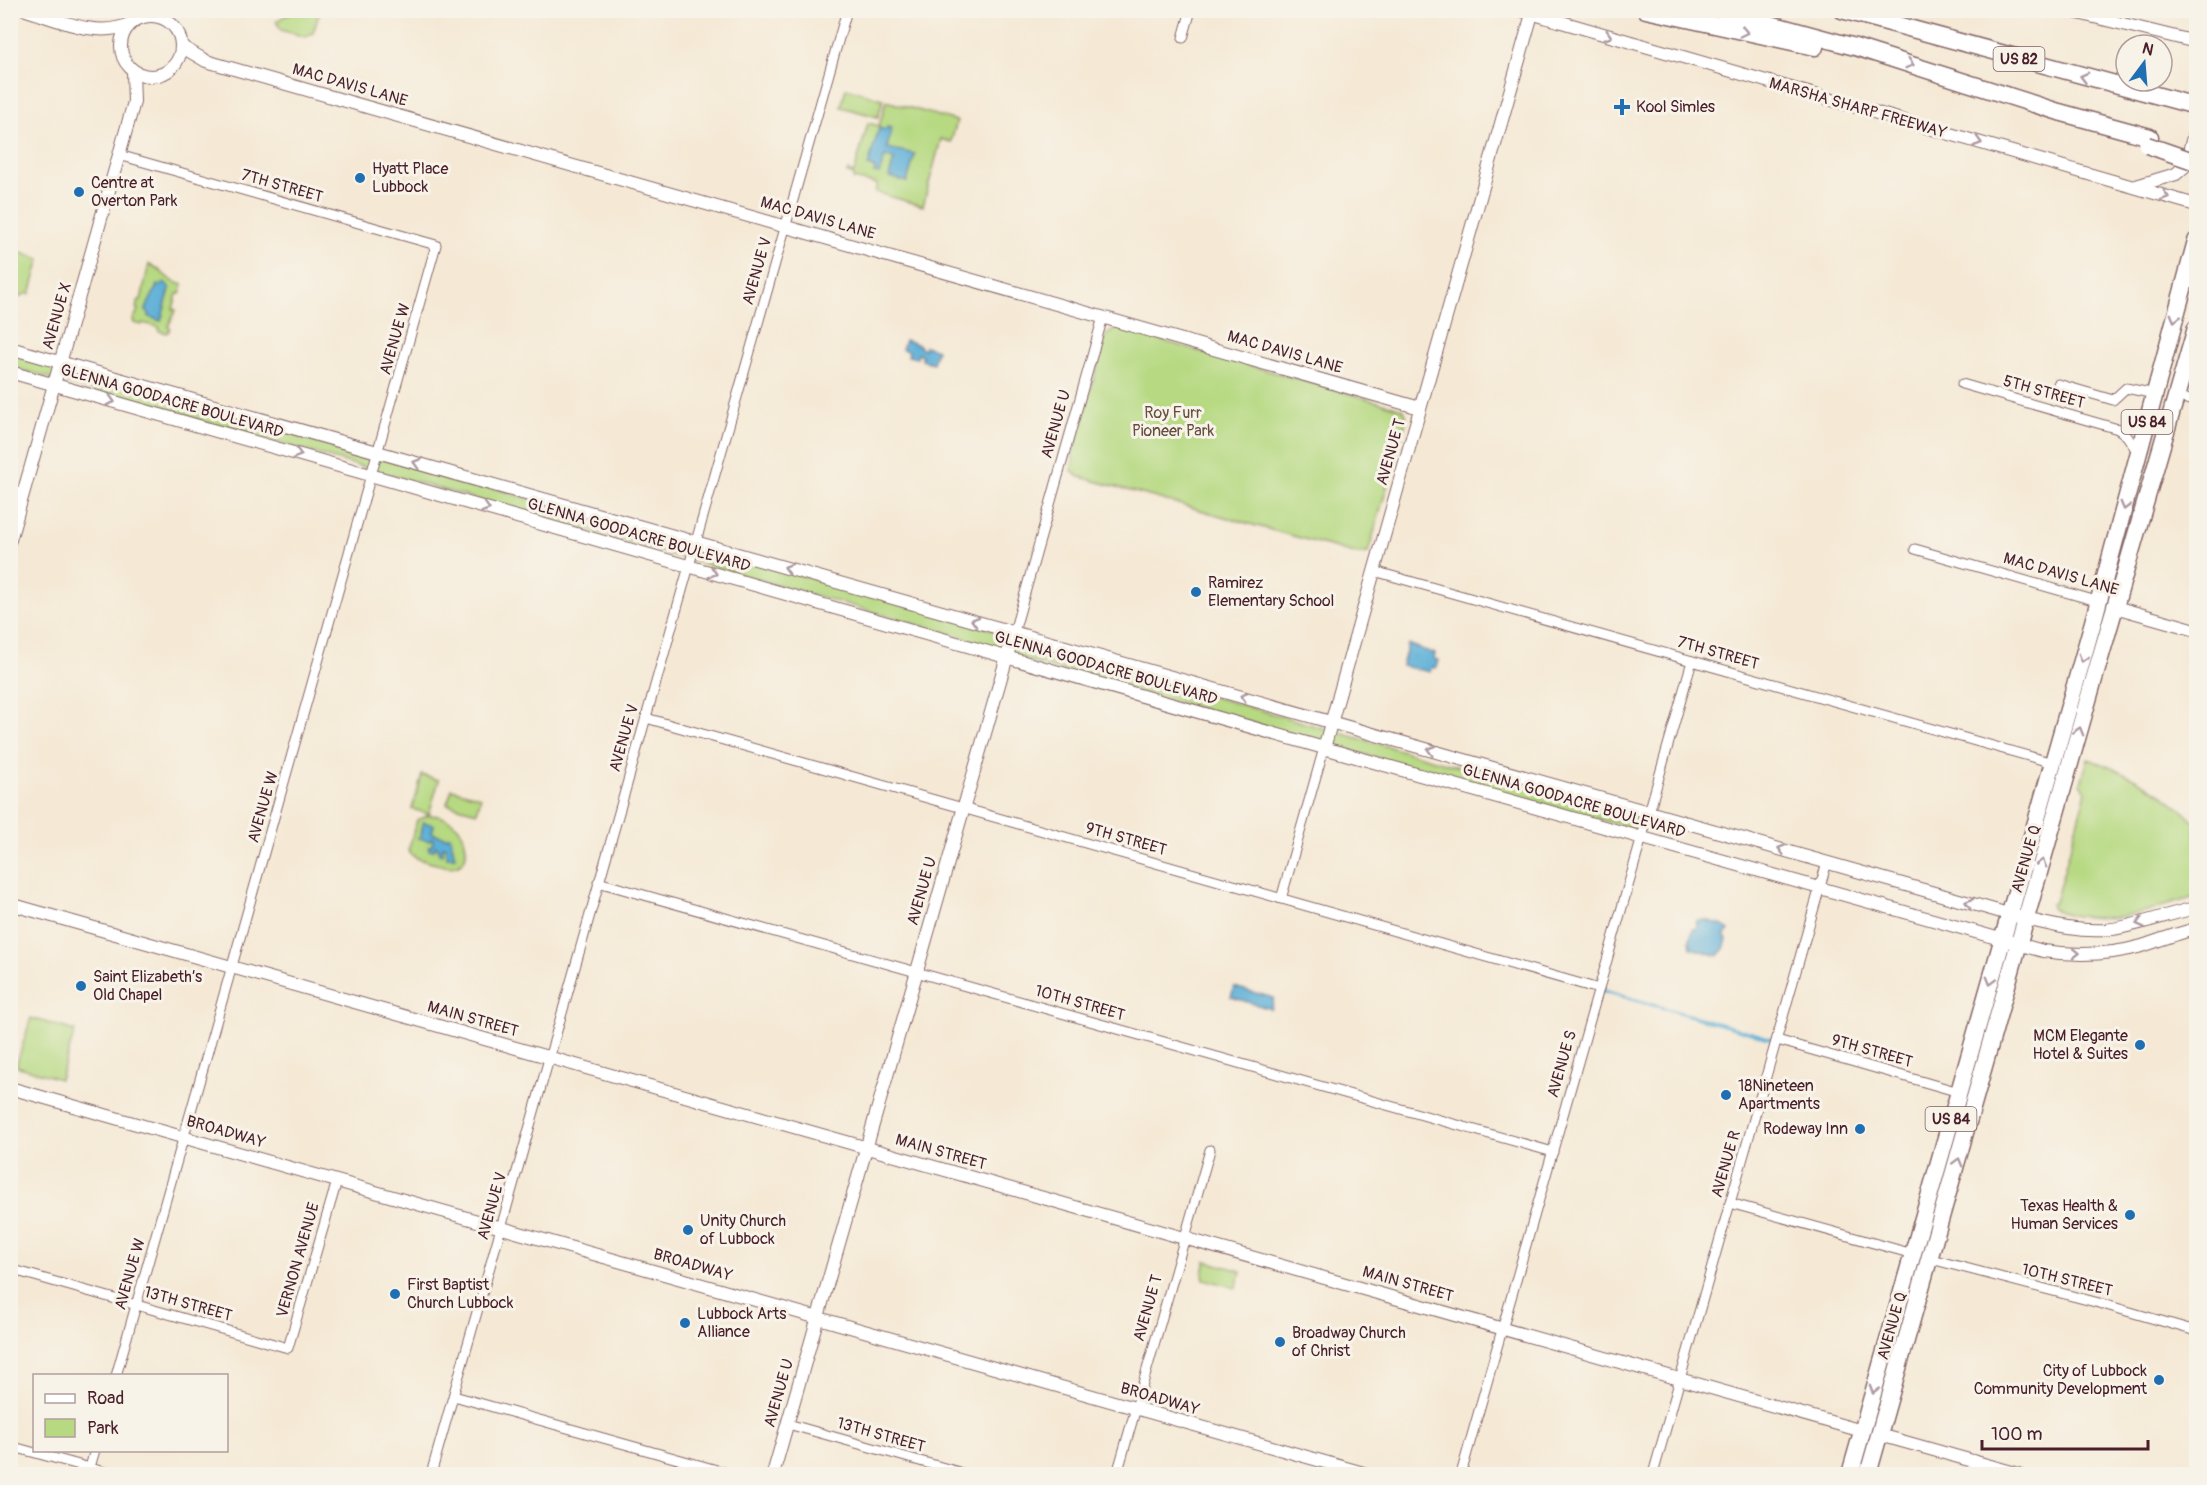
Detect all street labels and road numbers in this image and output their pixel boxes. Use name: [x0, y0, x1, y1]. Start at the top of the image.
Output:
road number: US 82: [1994, 47, 2044, 71]
street label: MAC DAVIS LANE: [290, 59, 410, 111]
street label: MARSHA SHARP FREEWAY: [1767, 73, 1949, 143]
street label: 7TH STREET: [239, 165, 325, 207]
street label: MAC DAVIS LANE: [758, 192, 878, 244]
street label: AVENUE V: [738, 235, 776, 307]
street label: AVENUE X: [38, 280, 76, 352]
street label: AVENUE W: [375, 301, 415, 377]
street label: MAC DAVIS LANE: [1225, 326, 1345, 378]
street label: GLENNA GOODACRE BOULEVARD: [58, 360, 286, 442]
street label: 5TH STREET: [2001, 371, 2087, 413]
street label: AVENUE U: [1037, 387, 1075, 461]
road number: US 84: [2122, 410, 2172, 434]
street label: AVENUE T: [1372, 416, 1410, 488]
street label: GLENNA GOODACRE BOULEVARD: [525, 494, 753, 576]
street label: MAC DAVIS LANE: [2001, 548, 2121, 600]
street label: GLENNA GOODACRE BOULEVARD: [992, 627, 1220, 709]
street label: 7TH STREET: [1675, 632, 1761, 674]
street label: AVENUE V: [605, 702, 643, 774]
street label: GLENNA GOODACRE BOULEVARD: [1460, 760, 1688, 842]
street label: AVENUE W: [243, 769, 283, 845]
street label: 9TH STREET: [1083, 818, 1169, 860]
street label: AVENUE Q: [2007, 823, 2045, 895]
street label: AVENUE U: [903, 854, 941, 928]
street label: 10TH STREET: [1033, 981, 1127, 1025]
street label: MAIN STREET: [425, 996, 521, 1042]
street label: AVENUE S: [1543, 1028, 1581, 1100]
street label: 9TH STREET: [1829, 1030, 1915, 1072]
road number: US 84: [1926, 1107, 1976, 1131]
street label: BROADWAY: [184, 1111, 268, 1153]
street label: AVENUE R: [1707, 1128, 1745, 1200]
street label: MAIN STREET: [893, 1129, 989, 1175]
street label: AVENUE V: [473, 1170, 511, 1242]
street label: VERNON AVENUE: [272, 1200, 324, 1320]
street label: AVENUE W: [110, 1236, 150, 1312]
street label: BROADWAY: [651, 1244, 735, 1286]
street label: 10TH STREET: [2020, 1259, 2114, 1301]
street label: MAIN STREET: [1360, 1261, 1456, 1307]
street label: AVENUE T: [1129, 1272, 1167, 1344]
street label: 13TH STREET: [142, 1282, 234, 1326]
street label: AVENUE Q: [1873, 1290, 1911, 1362]
street label: AVENUE U: [760, 1356, 798, 1430]
street label: BROADWAY: [1118, 1378, 1202, 1420]
street label: 13TH STREET: [835, 1413, 927, 1457]

